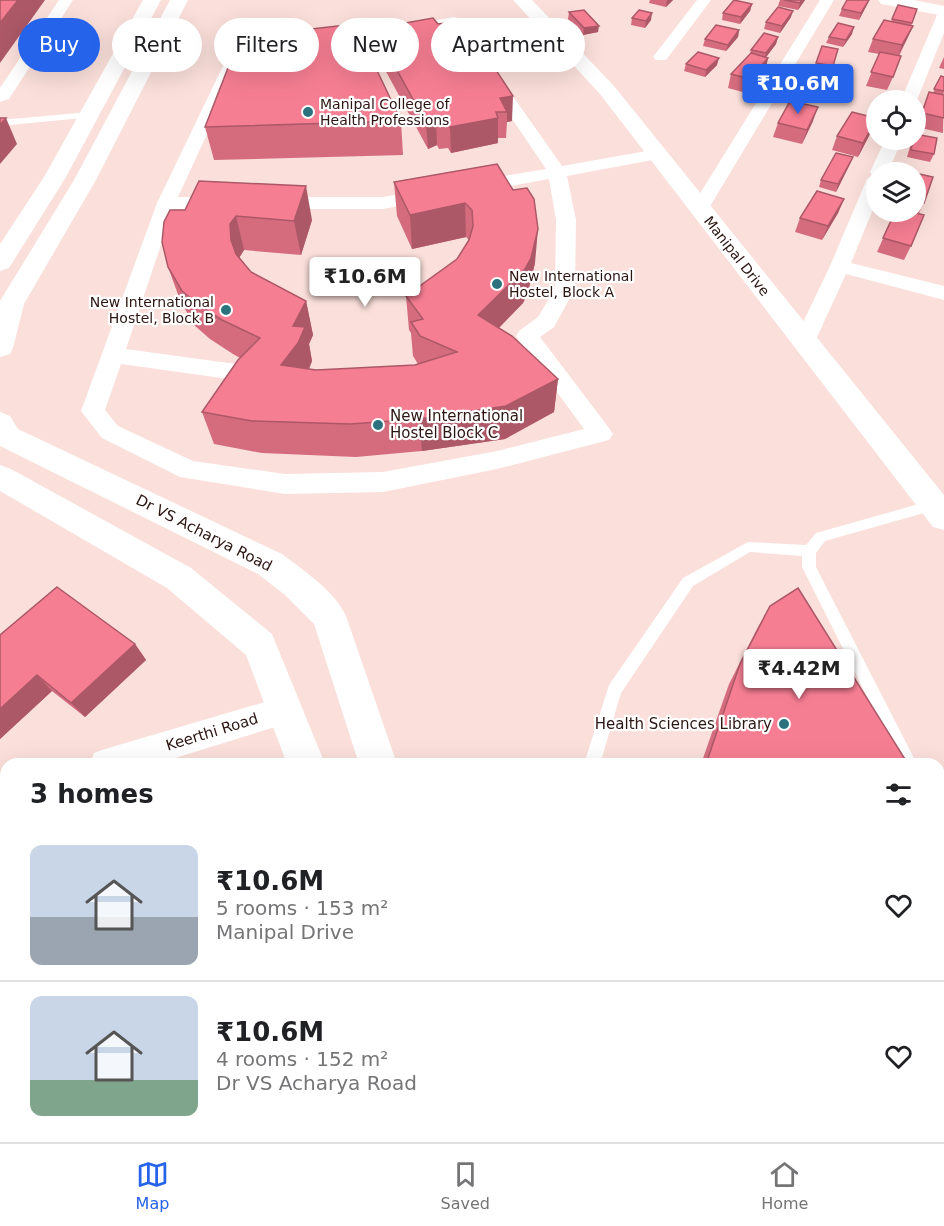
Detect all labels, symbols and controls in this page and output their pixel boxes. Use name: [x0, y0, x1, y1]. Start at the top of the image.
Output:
chip: Buy: [18, 18, 100, 72]
chip: Rent: [112, 18, 202, 72]
chip: Filters: [214, 18, 319, 72]
chip: New: [331, 18, 419, 72]
chip: Apartment: [431, 18, 585, 72]
pin: ₹10.6M: [749, 64, 847, 115]
text: ₹10.6M: [756, 71, 840, 95]
map controls: [866, 90, 926, 222]
button: locate: [866, 90, 926, 150]
place label: Manipal College of Health Professions: [320, 96, 450, 128]
marker: Manipal College of Health Professions: [301, 105, 315, 119]
button: layers: [866, 162, 926, 222]
street label: Manipal Drive: [701, 213, 773, 299]
pin: ₹10.6M: [316, 257, 414, 308]
text: ₹10.6M: [323, 264, 407, 288]
place label: New International Hostel, Block A: [509, 268, 633, 300]
marker: New International Hostel, Block A: [490, 277, 504, 291]
place label: New International Hostel, Block B: [90, 294, 214, 326]
marker: New International Hostel, Block B: [219, 303, 233, 317]
place label: New International Hostel Block C: [390, 407, 523, 442]
marker: New International Hostel Block C: [371, 418, 385, 432]
street label: Dr VS Acharya Road: [133, 491, 275, 575]
pin: ₹4.42M: [750, 649, 848, 700]
text: ₹4.42M: [757, 656, 841, 680]
street label: Keerthi Road: [164, 709, 260, 755]
place label: Health Sciences Library: [595, 715, 772, 733]
marker: Health Sciences Library: [777, 717, 791, 731]
icon: filters: [882, 778, 915, 811]
text: 3 homes: [30, 779, 154, 809]
text: ₹10.6M: [216, 866, 324, 896]
icon: home: [78, 869, 150, 941]
icon: heart: [882, 889, 915, 922]
text: 5 rooms · 153 m²: [216, 896, 388, 920]
text: Manipal Drive: [216, 920, 354, 944]
text: ₹10.6M: [216, 1017, 324, 1047]
icon: home: [78, 1020, 150, 1092]
icon: heart: [882, 1040, 915, 1073]
text: 4 rooms · 152 m²: [216, 1047, 388, 1071]
text: Dr VS Acharya Road: [216, 1071, 417, 1095]
tab: Map: [136, 1158, 169, 1213]
tab: Saved: [441, 1158, 490, 1213]
tab: Home: [761, 1158, 808, 1213]

